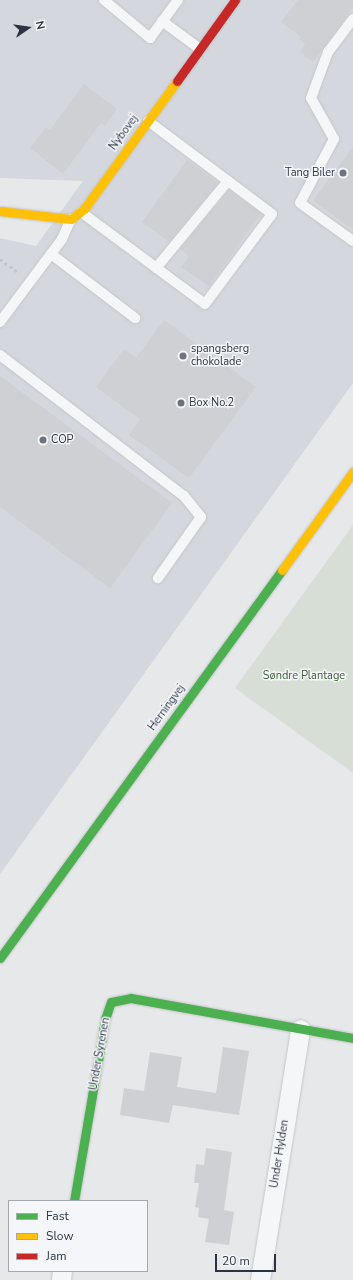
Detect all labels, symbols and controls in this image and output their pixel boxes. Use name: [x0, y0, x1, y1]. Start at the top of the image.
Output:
north arrow: [8, 8, 48, 48]
text: N: [32, 19, 48, 31]
street label: Nybovej: [107, 113, 141, 153]
place label: Tang Biler: [285, 166, 335, 180]
marker: Tang Biler: [338, 168, 348, 178]
place label: spangsberg chokolade: [191, 343, 249, 369]
marker: spangsberg chokolade: [178, 351, 188, 361]
place label: Box No.2: [189, 396, 234, 410]
marker: Box No.2: [176, 398, 186, 408]
place label: COP: [51, 433, 74, 447]
marker: COP: [38, 435, 48, 445]
park label: Søndre Plantage: [263, 669, 345, 683]
street label: Herningvej: [146, 682, 188, 734]
street label: Under Syrenen: [87, 1017, 113, 1091]
street label: Under Hylden: [268, 1119, 292, 1189]
legend: [8, 1200, 148, 1272]
text: Fast: [46, 1208, 69, 1224]
text: Slow: [46, 1228, 74, 1244]
scale bar: [217, 1246, 278, 1272]
text: Jam: [46, 1248, 67, 1264]
text: 20 m: [222, 1253, 250, 1269]

